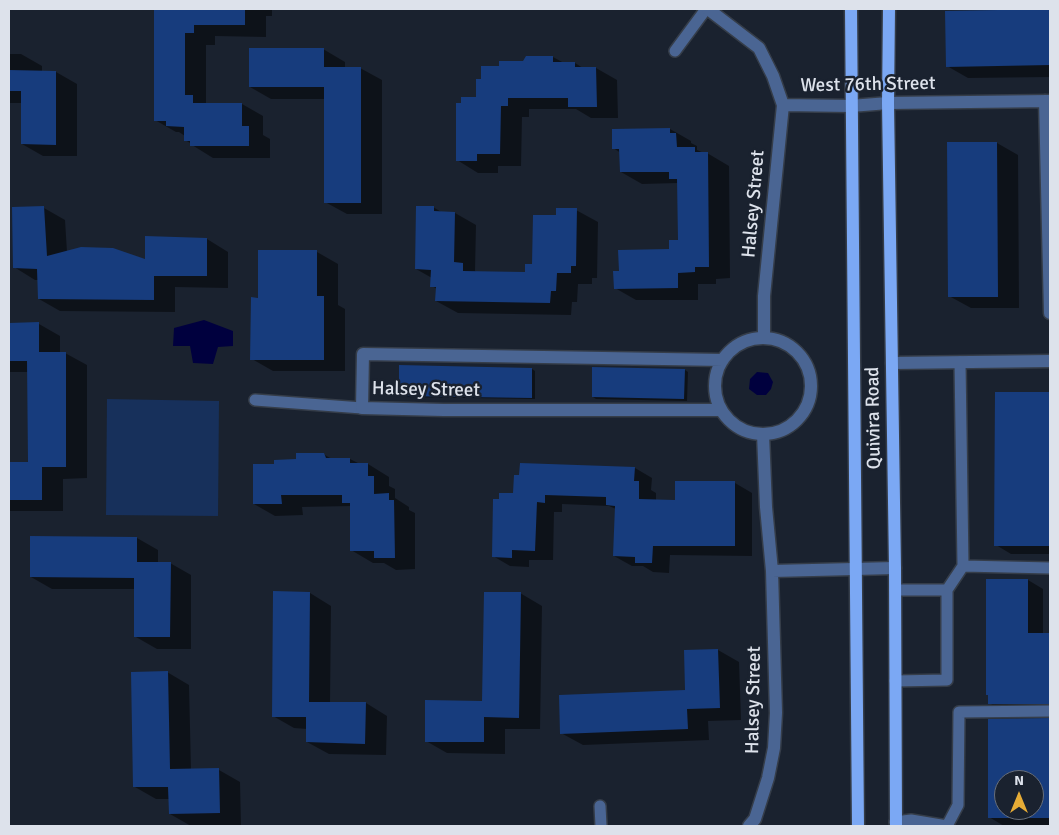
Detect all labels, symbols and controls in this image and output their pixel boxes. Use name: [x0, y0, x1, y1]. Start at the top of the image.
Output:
street label: West 76th Street: [800, 72, 936, 98]
street label: Halsey Street: [738, 149, 770, 259]
street label: Quivira Road: [862, 367, 886, 469]
street label: Halsey Street: [372, 378, 480, 402]
street label: Halsey Street: [742, 646, 766, 754]
north arrow: [994, 770, 1044, 820]
text: N: [1014, 772, 1024, 789]

